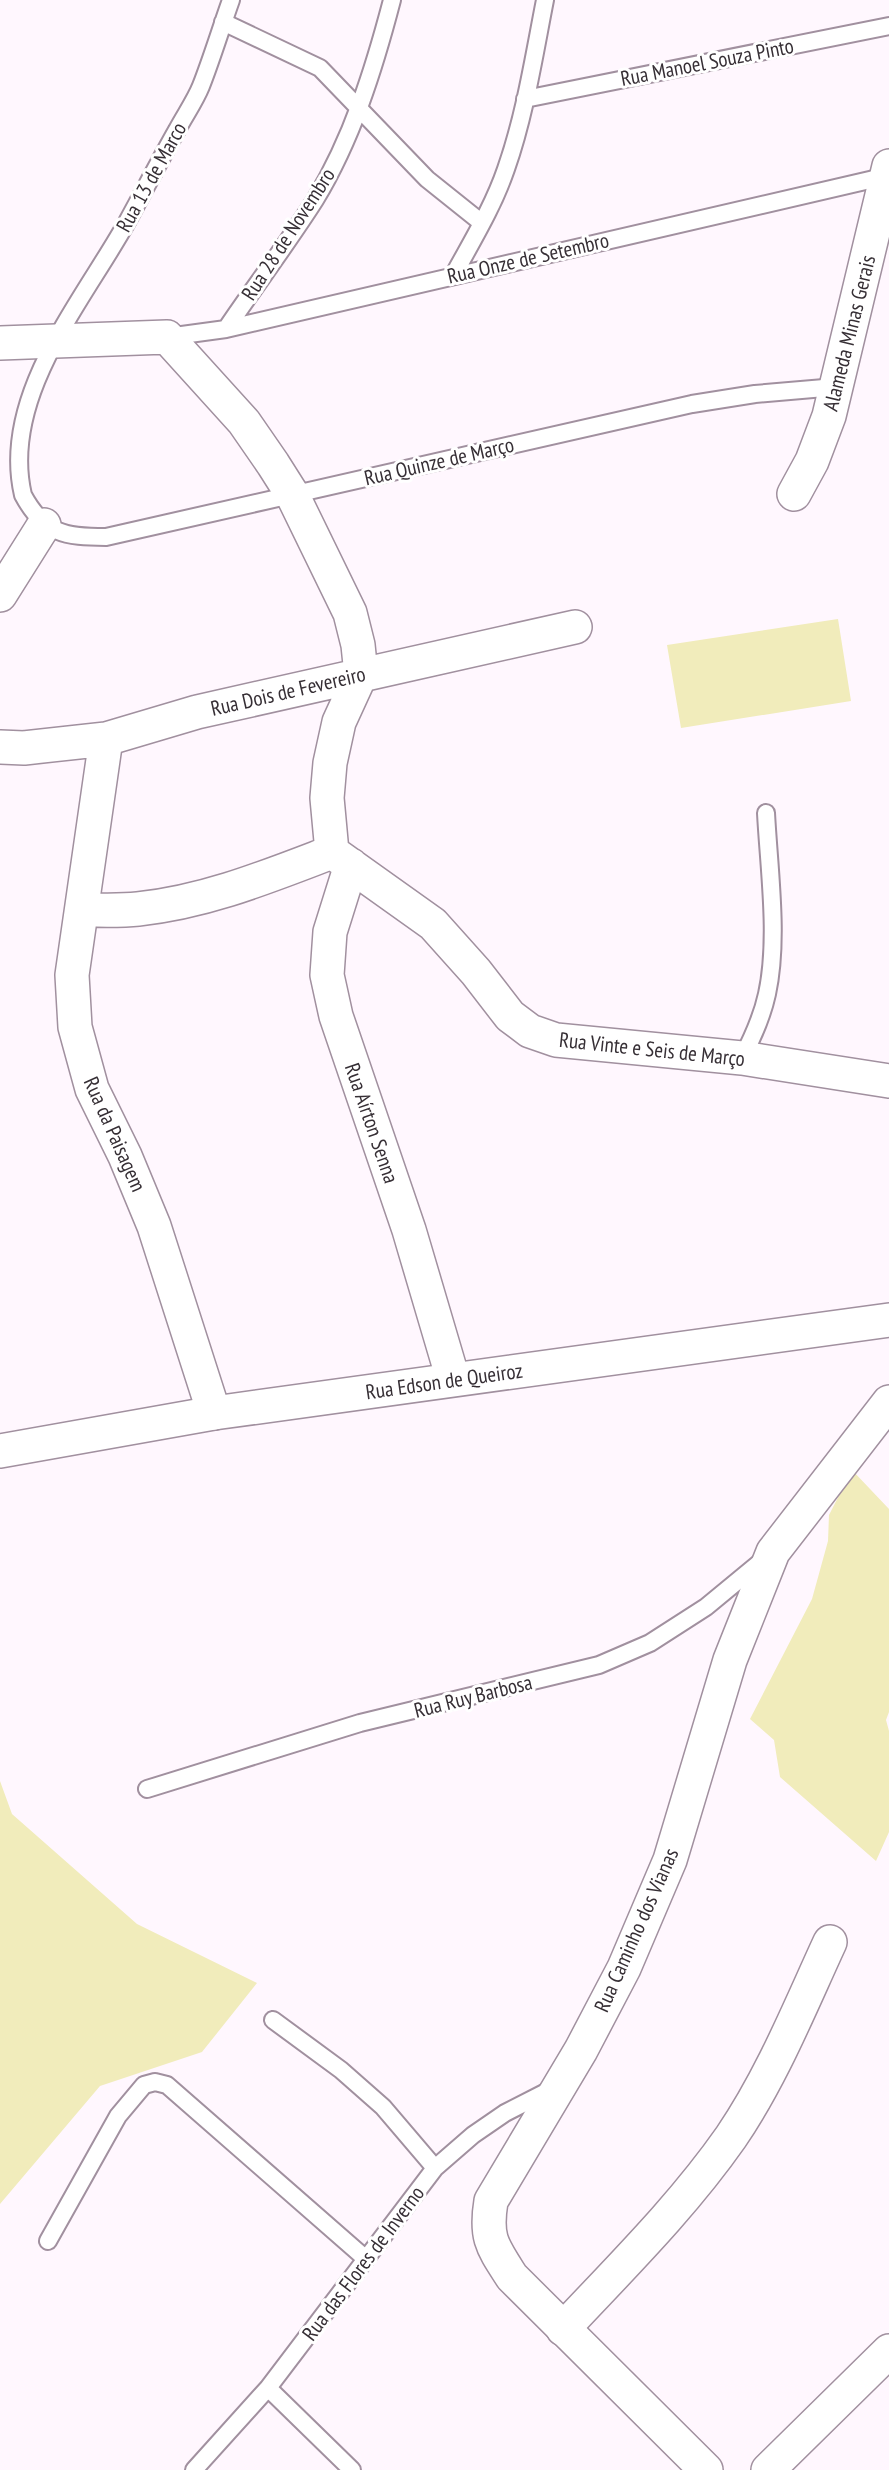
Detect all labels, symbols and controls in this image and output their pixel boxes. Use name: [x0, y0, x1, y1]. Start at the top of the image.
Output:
street label: Rua Manoel Souza Pinto: [618, 32, 796, 92]
street label: Rua 13 de Marco: [110, 117, 192, 237]
street label: Rua 28 de Novembro: [235, 163, 341, 305]
street label: Rua Onze de Setembro: [445, 226, 611, 290]
street label: Alameda Minas Gerais: [817, 252, 881, 414]
street label: Rua Quinze de Março: [361, 431, 517, 491]
street label: Rua Dois de Fevereiro: [208, 660, 368, 722]
street label: Rua Vinte e Seis de Março: [558, 1026, 746, 1072]
street label: Rua Aírton Senna: [339, 1059, 405, 1187]
street label: Rua da Paisagem: [78, 1072, 152, 1196]
street label: Rua Edson de Queiroz: [364, 1357, 524, 1405]
street label: Rua Ruy Barbosa: [411, 1668, 535, 1724]
street label: Rua Caminho dos Vianas: [588, 1844, 684, 2016]
street label: Rua das Flores de Inverno: [296, 2180, 430, 2346]

